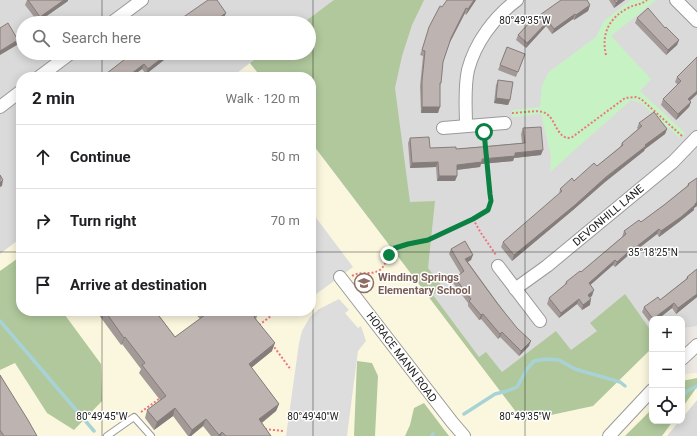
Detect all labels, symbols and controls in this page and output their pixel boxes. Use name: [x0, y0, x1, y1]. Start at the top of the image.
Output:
text: 80°49'35"W: [499, 15, 551, 26]
search box: [16, 16, 316, 60]
icon: search: [30, 27, 52, 49]
text: Search here: [62, 29, 141, 47]
text: 2 min: [32, 88, 75, 108]
text: Walk · 120 m: [225, 91, 300, 106]
route start: [475, 123, 493, 141]
icon: ahead: [32, 146, 54, 168]
text: Continue: [70, 148, 131, 166]
text: 50 m: [271, 149, 300, 164]
street label: DEVONHILL LANE: [570, 182, 646, 249]
icon: right: [32, 210, 54, 232]
text: Turn right: [70, 212, 136, 230]
text: 70 m: [271, 213, 300, 228]
route end: [380, 246, 398, 264]
text: 35°18'25"N: [628, 247, 678, 258]
place label: Winding Springs Elementary School: [378, 271, 471, 297]
school or university icon: Winding Springs Elementary School: [353, 272, 375, 294]
icon: arrive: [32, 274, 54, 296]
text: Arrive at destination: [70, 276, 207, 294]
street label: HORACE MANN ROAD: [363, 310, 440, 405]
map controls: [649, 316, 685, 424]
button: +: [649, 316, 685, 352]
button: −: [649, 352, 685, 388]
button: locate: [649, 388, 685, 424]
text: 80°49'45"W: [76, 411, 128, 422]
text: 80°49'40"W: [287, 411, 339, 422]
text: 80°49'35"W: [499, 411, 551, 422]

